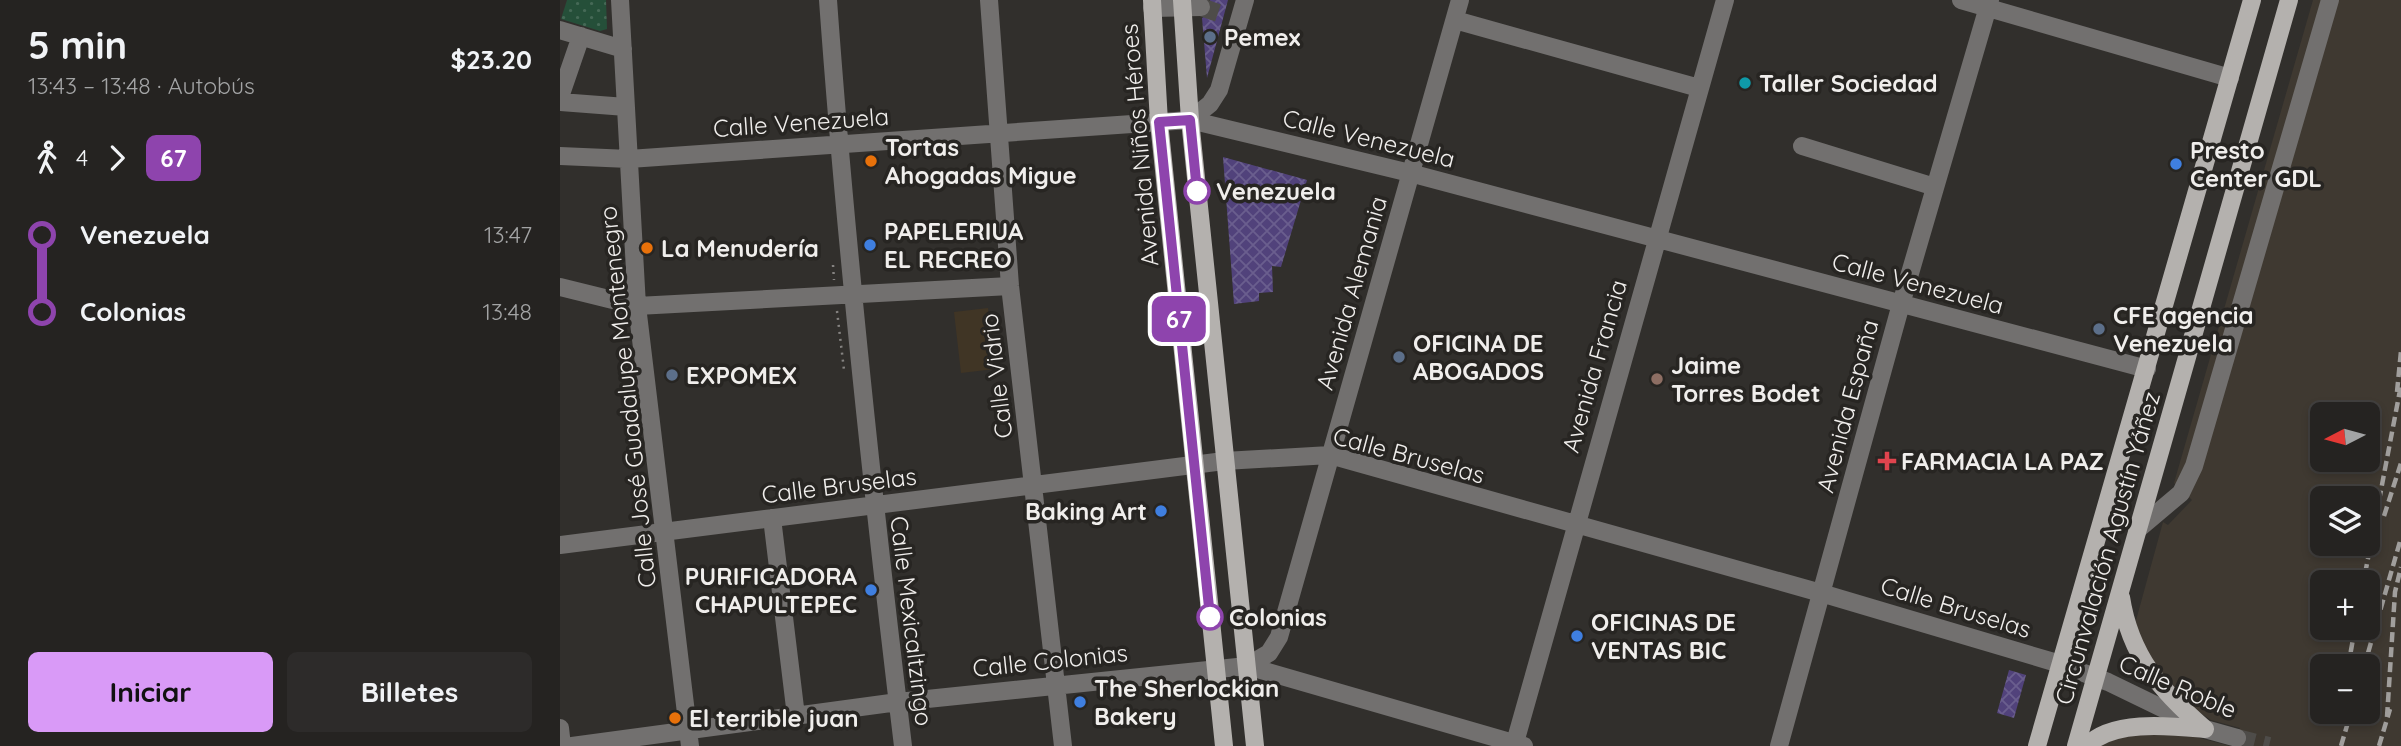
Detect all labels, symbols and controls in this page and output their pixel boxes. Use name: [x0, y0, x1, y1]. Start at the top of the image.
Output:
text: 5 min: [28, 21, 127, 69]
place label: Pemex: [1224, 22, 1301, 52]
street label: Avenida Niños Héroes: [1113, 23, 1165, 267]
marker: Pemex: [1202, 29, 1218, 45]
text: $23.20: [450, 43, 532, 76]
place label: Taller Sociedad: [1759, 68, 1938, 98]
text: 13:43 – 13:48 · Autobús: [28, 71, 255, 100]
marker: Taller Sociedad: [1737, 75, 1753, 91]
street label: Calle Venezuela: [712, 101, 890, 143]
street label: Calle Venezuela: [1280, 102, 1458, 174]
place label: Tortas Ahogadas Migue: [885, 132, 1077, 190]
place label: Presto Center GDL: [2190, 135, 2322, 193]
icon: walk: [28, 139, 66, 177]
icon: forward: [98, 139, 136, 177]
text: 4: [76, 143, 88, 172]
text: 67: [160, 143, 187, 173]
marker: Tortas Ahogadas Migue: [863, 153, 879, 169]
marker: Presto Center GDL: [2168, 156, 2184, 172]
place label: Venezuela: [1216, 176, 1336, 206]
marker: Venezuela: [1184, 178, 1210, 204]
street label: Avenida Alemania: [1309, 193, 1393, 393]
street label: Calle José Guadalupe Montenegro: [592, 205, 662, 589]
place label: PAPELERIUA EL RECREO: [884, 216, 1024, 274]
text: Venezuela: [80, 218, 210, 251]
text: 13:47: [484, 220, 532, 249]
place label: La Menudería: [661, 233, 819, 263]
marker: PAPELERIUA EL RECREO: [862, 237, 878, 253]
marker: La Menudería: [639, 240, 655, 256]
street label: Calle Venezuela: [1829, 246, 2007, 320]
street label: Avenida Francia: [1555, 276, 1633, 456]
text: Colonias: [80, 295, 186, 328]
line badge: 67: [1148, 296, 1210, 342]
text: 13:48: [483, 297, 532, 326]
place label: CFE agencia Venezuela: [2113, 300, 2254, 358]
text: 67: [1166, 304, 1192, 334]
street label: Calle Vidrio: [973, 312, 1019, 440]
street label: Avenida España: [1809, 316, 1885, 496]
marker: CFE agencia Venezuela: [2091, 321, 2107, 337]
place label: OFICINA DE ABOGADOS: [1413, 328, 1544, 386]
marker: OFICINA DE ABOGADOS: [1391, 349, 1407, 365]
place label: Jaime Torres Bodet: [1671, 350, 1821, 408]
place label: EXPOMEX: [686, 360, 797, 390]
marker: EXPOMEX: [664, 367, 680, 383]
marker: Jaime Torres Bodet: [1649, 371, 1665, 387]
street label: Circunvalación Agustín Yáñez: [2048, 388, 2166, 708]
north arrow: [2310, 402, 2380, 472]
map controls: [2310, 402, 2380, 724]
street label: Calle Bruselas: [1330, 420, 1488, 490]
place label: FARMACIA LA PAZ: [1901, 446, 2104, 476]
marker: FARMACIA LA PAZ: [1879, 453, 1895, 469]
street label: Calle Bruselas: [760, 461, 918, 509]
button: layers: [2310, 486, 2380, 556]
place label: Baking Art: [1025, 496, 1147, 526]
marker: Baking Art: [1153, 503, 1169, 519]
street label: Calle Mexicaltzingo: [884, 514, 940, 728]
place label: PURIFICADORA CHAPULTEPEC: [685, 561, 858, 619]
street label: Calle Bruselas: [1877, 570, 2035, 644]
button: +: [2310, 570, 2380, 640]
marker: PURIFICADORA CHAPULTEPEC: [863, 582, 879, 598]
place label: Colonias: [1229, 602, 1327, 632]
marker: Colonias: [1197, 604, 1223, 630]
place label: OFICINAS DE VENTAS BIC: [1591, 607, 1736, 665]
marker: OFICINAS DE VENTAS BIC: [1569, 628, 1585, 644]
street label: Calle Colonias: [971, 637, 1129, 683]
street label: Calle Roble: [2115, 648, 2241, 724]
button: Iniciar: [28, 652, 273, 732]
button: Billetes: [287, 652, 532, 732]
button: −: [2310, 654, 2380, 724]
place label: The Sherlockian Bakery: [1094, 673, 1279, 731]
marker: The Sherlockian Bakery: [1072, 694, 1088, 710]
place label: El terrible juan: [689, 703, 859, 733]
marker: El terrible juan: [667, 710, 683, 726]

